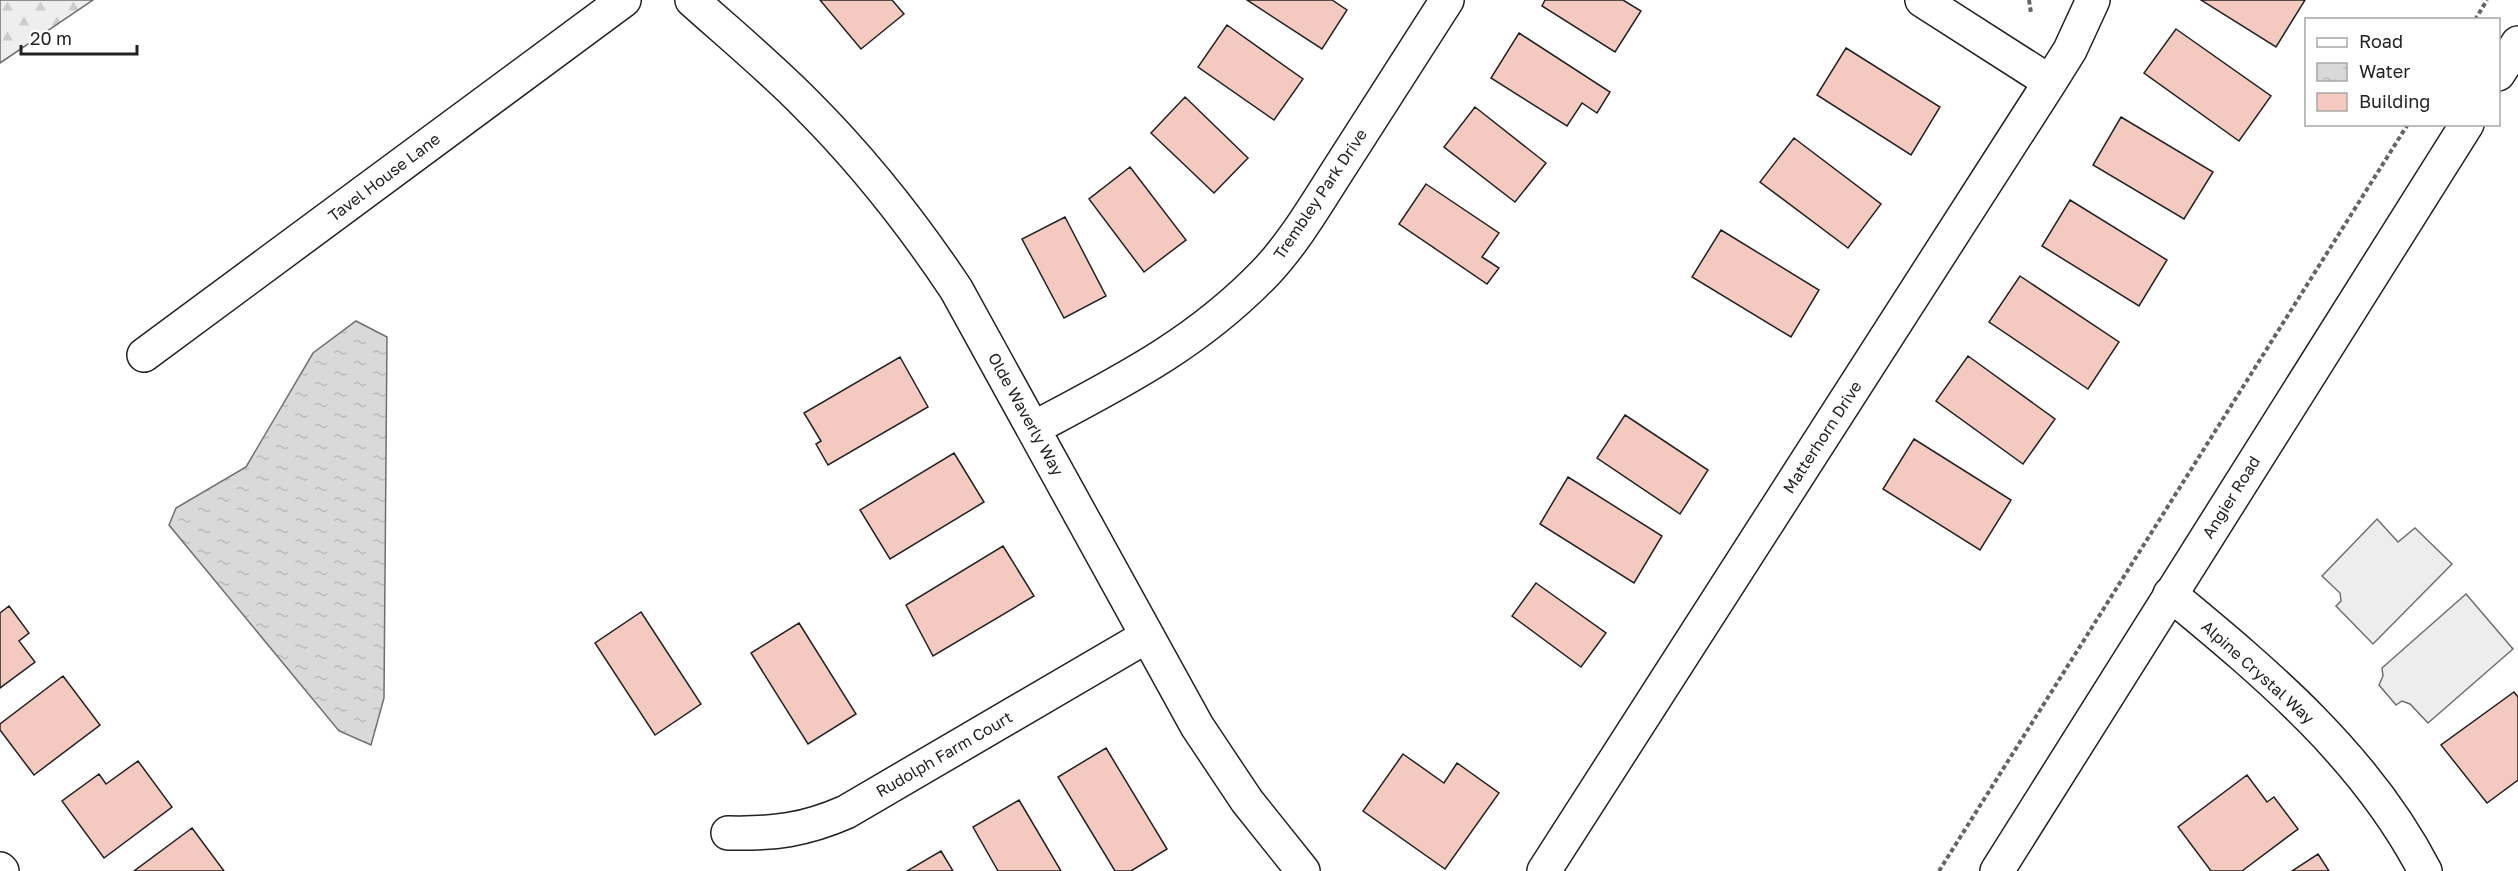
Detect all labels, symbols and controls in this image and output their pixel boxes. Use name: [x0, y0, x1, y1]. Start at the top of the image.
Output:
scale bar: [21, 18, 136, 56]
legend: [2305, 18, 2500, 126]
text: 20 m: [30, 27, 72, 49]
text: Road: [2359, 30, 2403, 52]
text: Water: [2359, 60, 2410, 82]
text: Building: [2359, 90, 2430, 112]
street label: Trembley Park Drive: [1269, 125, 1371, 263]
street label: Tavel House Lane: [324, 128, 444, 226]
street label: Olde Waverly Way: [984, 349, 1068, 479]
street label: Matterhorn Drive: [1778, 377, 1866, 497]
street label: Angier Road: [2198, 452, 2264, 542]
street label: Alpine Crystal Way: [2198, 616, 2319, 728]
street label: Rudolph Farm Court: [872, 707, 1016, 801]

